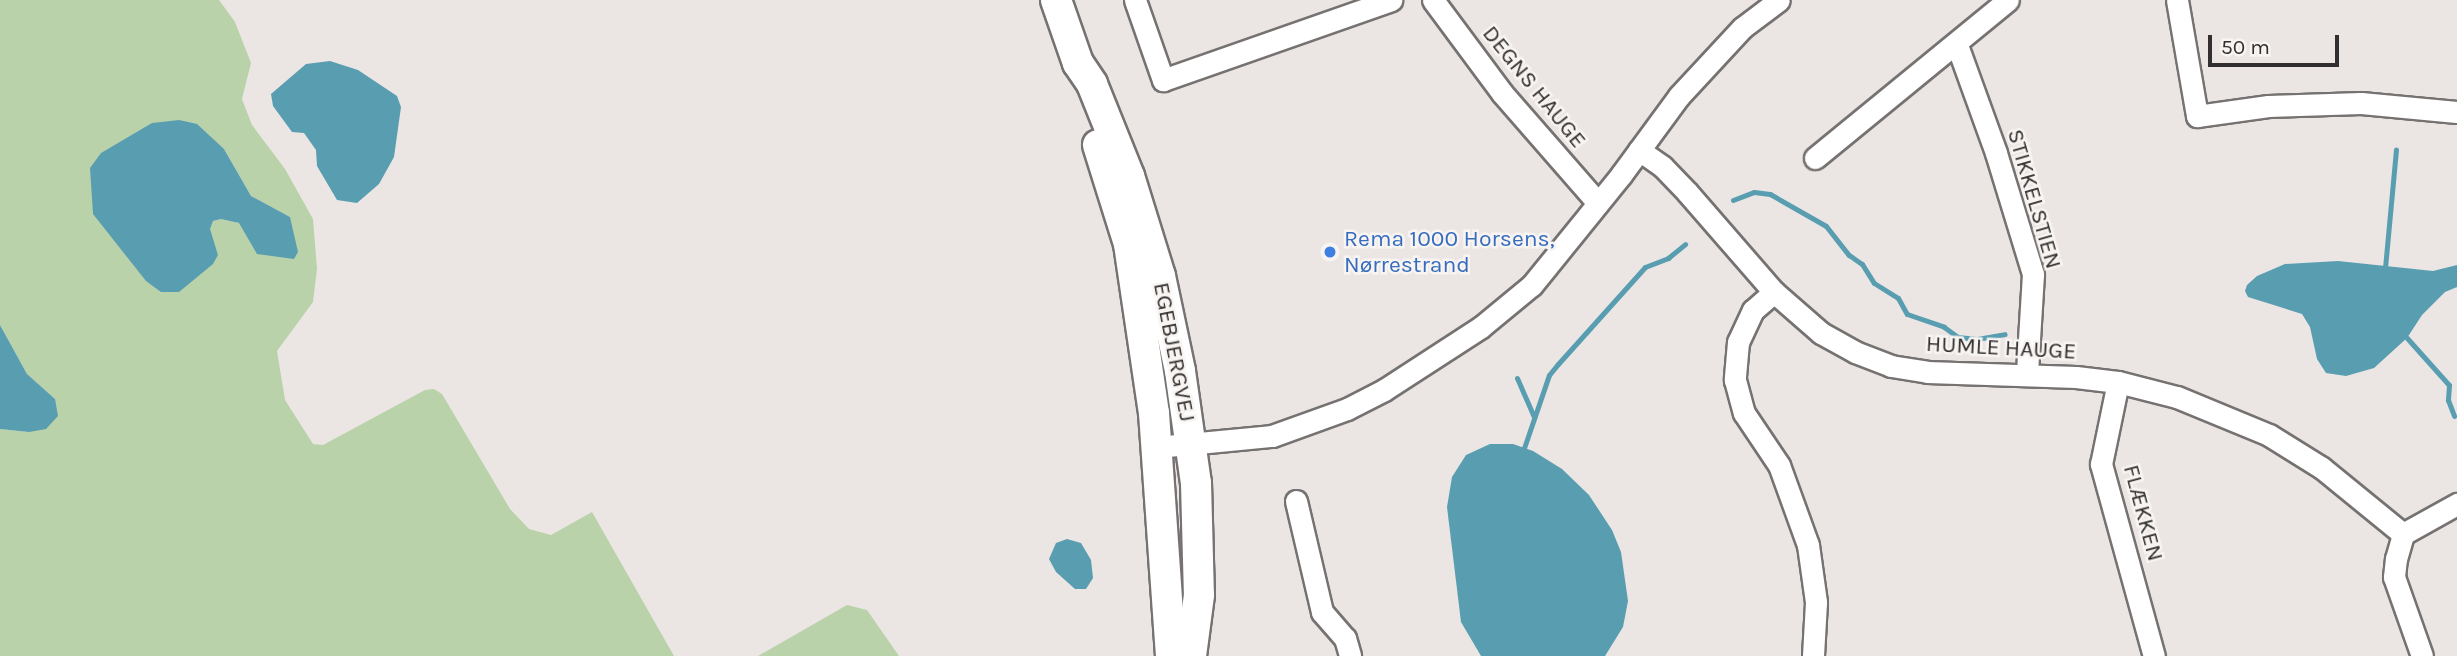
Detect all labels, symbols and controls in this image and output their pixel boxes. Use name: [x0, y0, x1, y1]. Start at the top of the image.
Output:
street label: DEGNS HAUGE: [1476, 20, 1592, 154]
scale bar: [2212, 21, 2343, 65]
text: 50 m: [2221, 35, 2270, 59]
street label: STIKKELSTIEN: [2001, 126, 2067, 272]
place label: Rema 1000 Horsens, Nørrestrand: [1344, 225, 1554, 279]
marker: Rema 1000 Horsens, Nørrestrand: [1322, 244, 1338, 260]
street label: EGEBJERGVEJ: [1147, 280, 1201, 424]
street label: HUMLE HAUGE: [1925, 330, 2077, 366]
street label: FLÆKKEN: [2117, 462, 2169, 564]

